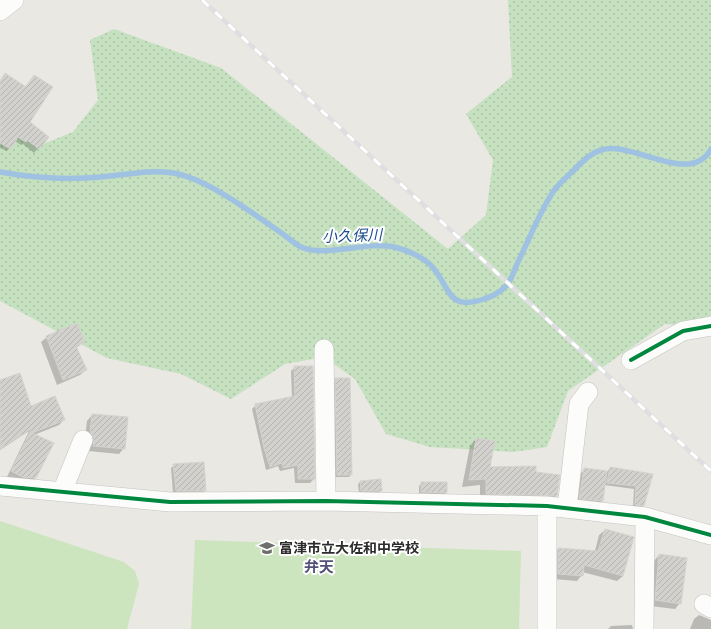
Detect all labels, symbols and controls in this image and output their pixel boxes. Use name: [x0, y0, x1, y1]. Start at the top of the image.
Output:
water label: 小久保川: [322, 226, 384, 247]
school or university icon: 富津市立大佐和中学校: [258, 539, 276, 557]
place label: 富津市立大佐和中学校: [279, 540, 419, 557]
district label: 弁天: [304, 558, 334, 577]

